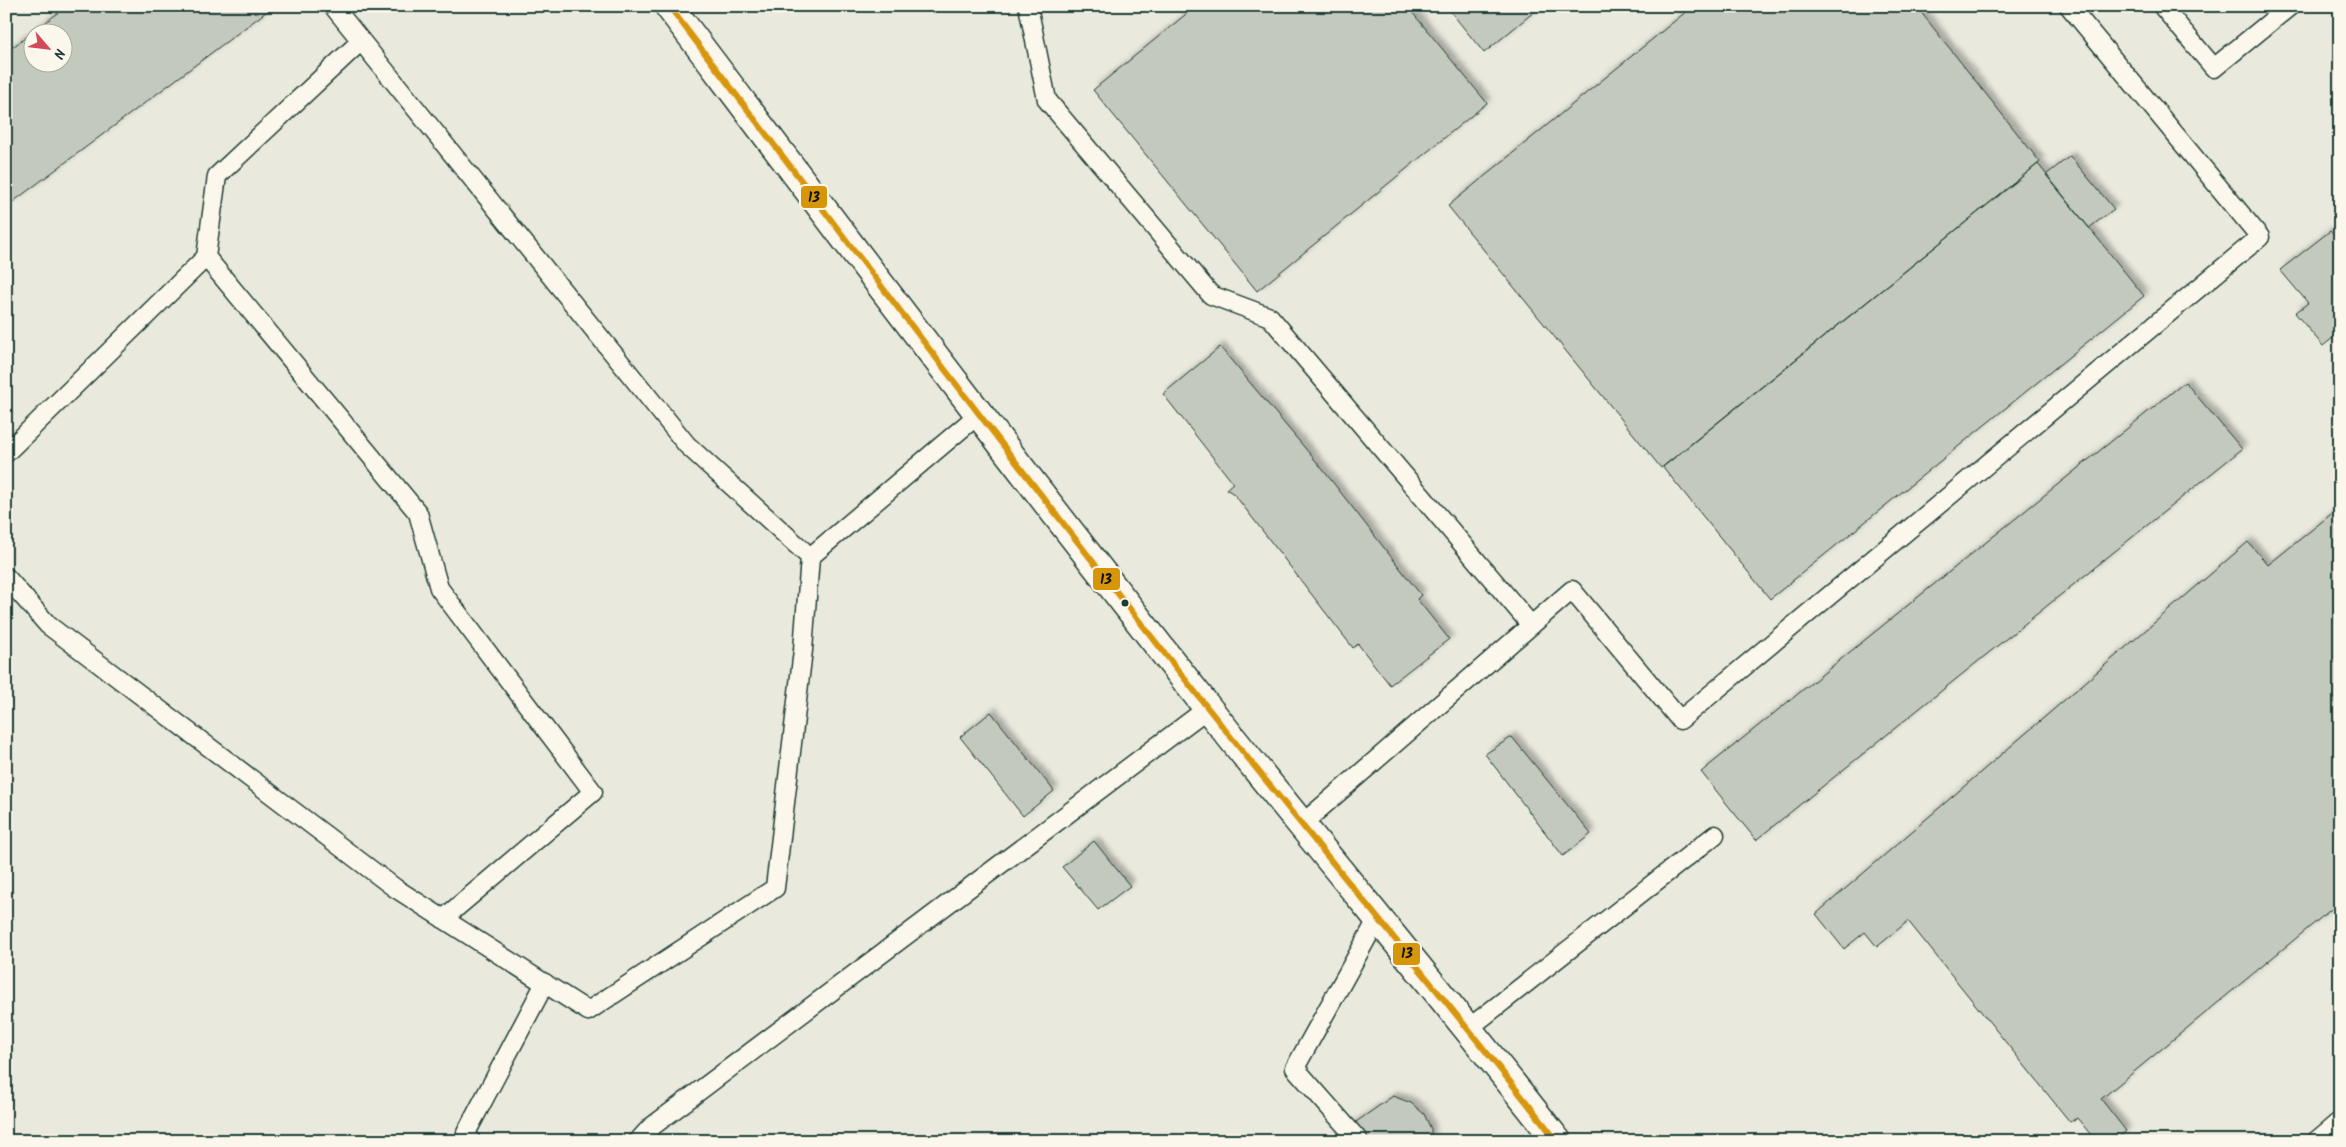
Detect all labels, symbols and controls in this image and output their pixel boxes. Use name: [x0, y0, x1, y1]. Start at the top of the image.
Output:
north arrow: [22, 22, 72, 72]
text: N: [47, 45, 70, 63]
line badge: 13: [800, 185, 828, 209]
text: 13: [808, 187, 820, 209]
line badge: 13: [1092, 567, 1121, 591]
text: 13: [1100, 569, 1112, 591]
unlabelled marker: [1120, 598, 1130, 608]
line badge: 13: [1392, 942, 1421, 966]
text: 13: [1401, 943, 1413, 965]

